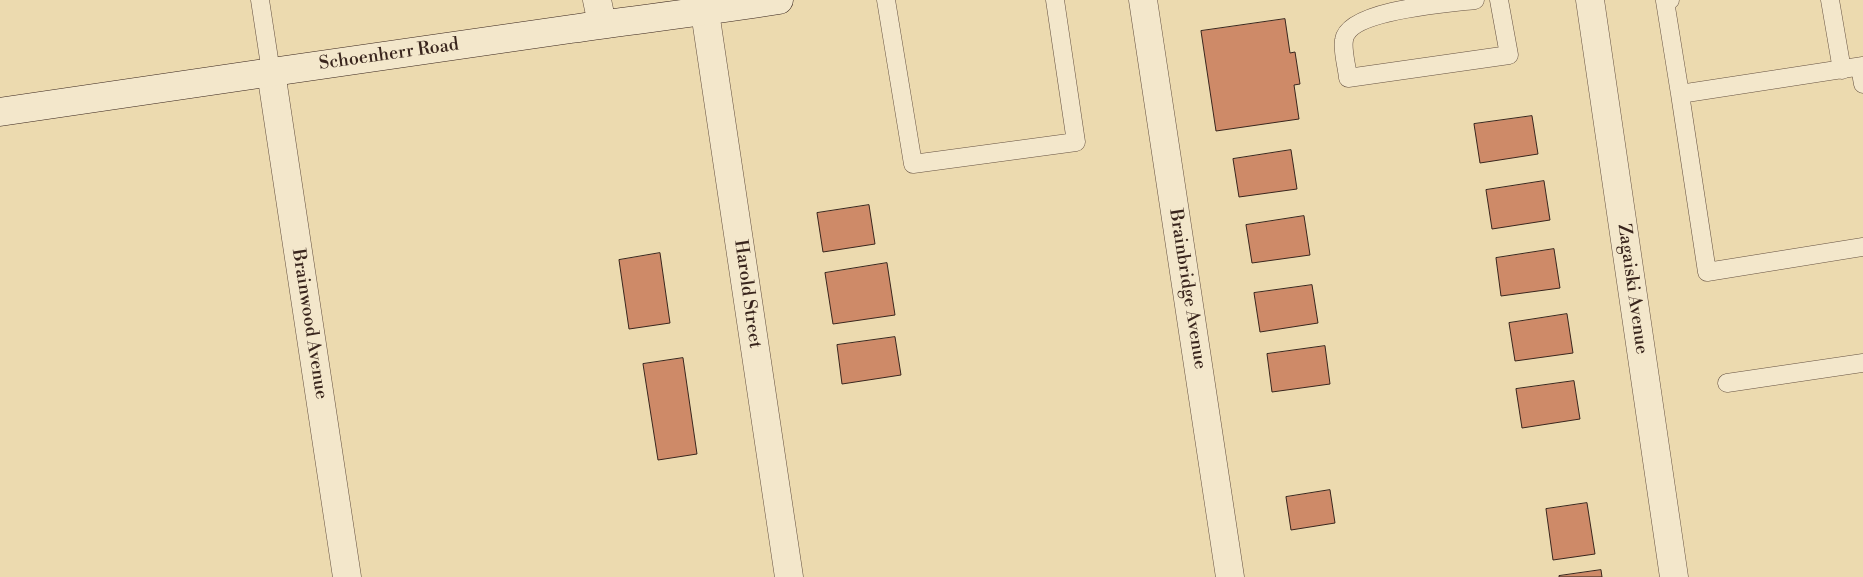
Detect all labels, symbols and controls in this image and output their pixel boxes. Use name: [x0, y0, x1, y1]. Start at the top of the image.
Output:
street label: Schoenherr Road: [318, 34, 460, 76]
street label: Brainbridge Avenue: [1164, 207, 1210, 371]
street label: Zagaiski Avenue: [1612, 222, 1652, 356]
street label: Harold Street: [729, 238, 765, 350]
street label: Brainwood Avenue: [286, 247, 332, 401]

